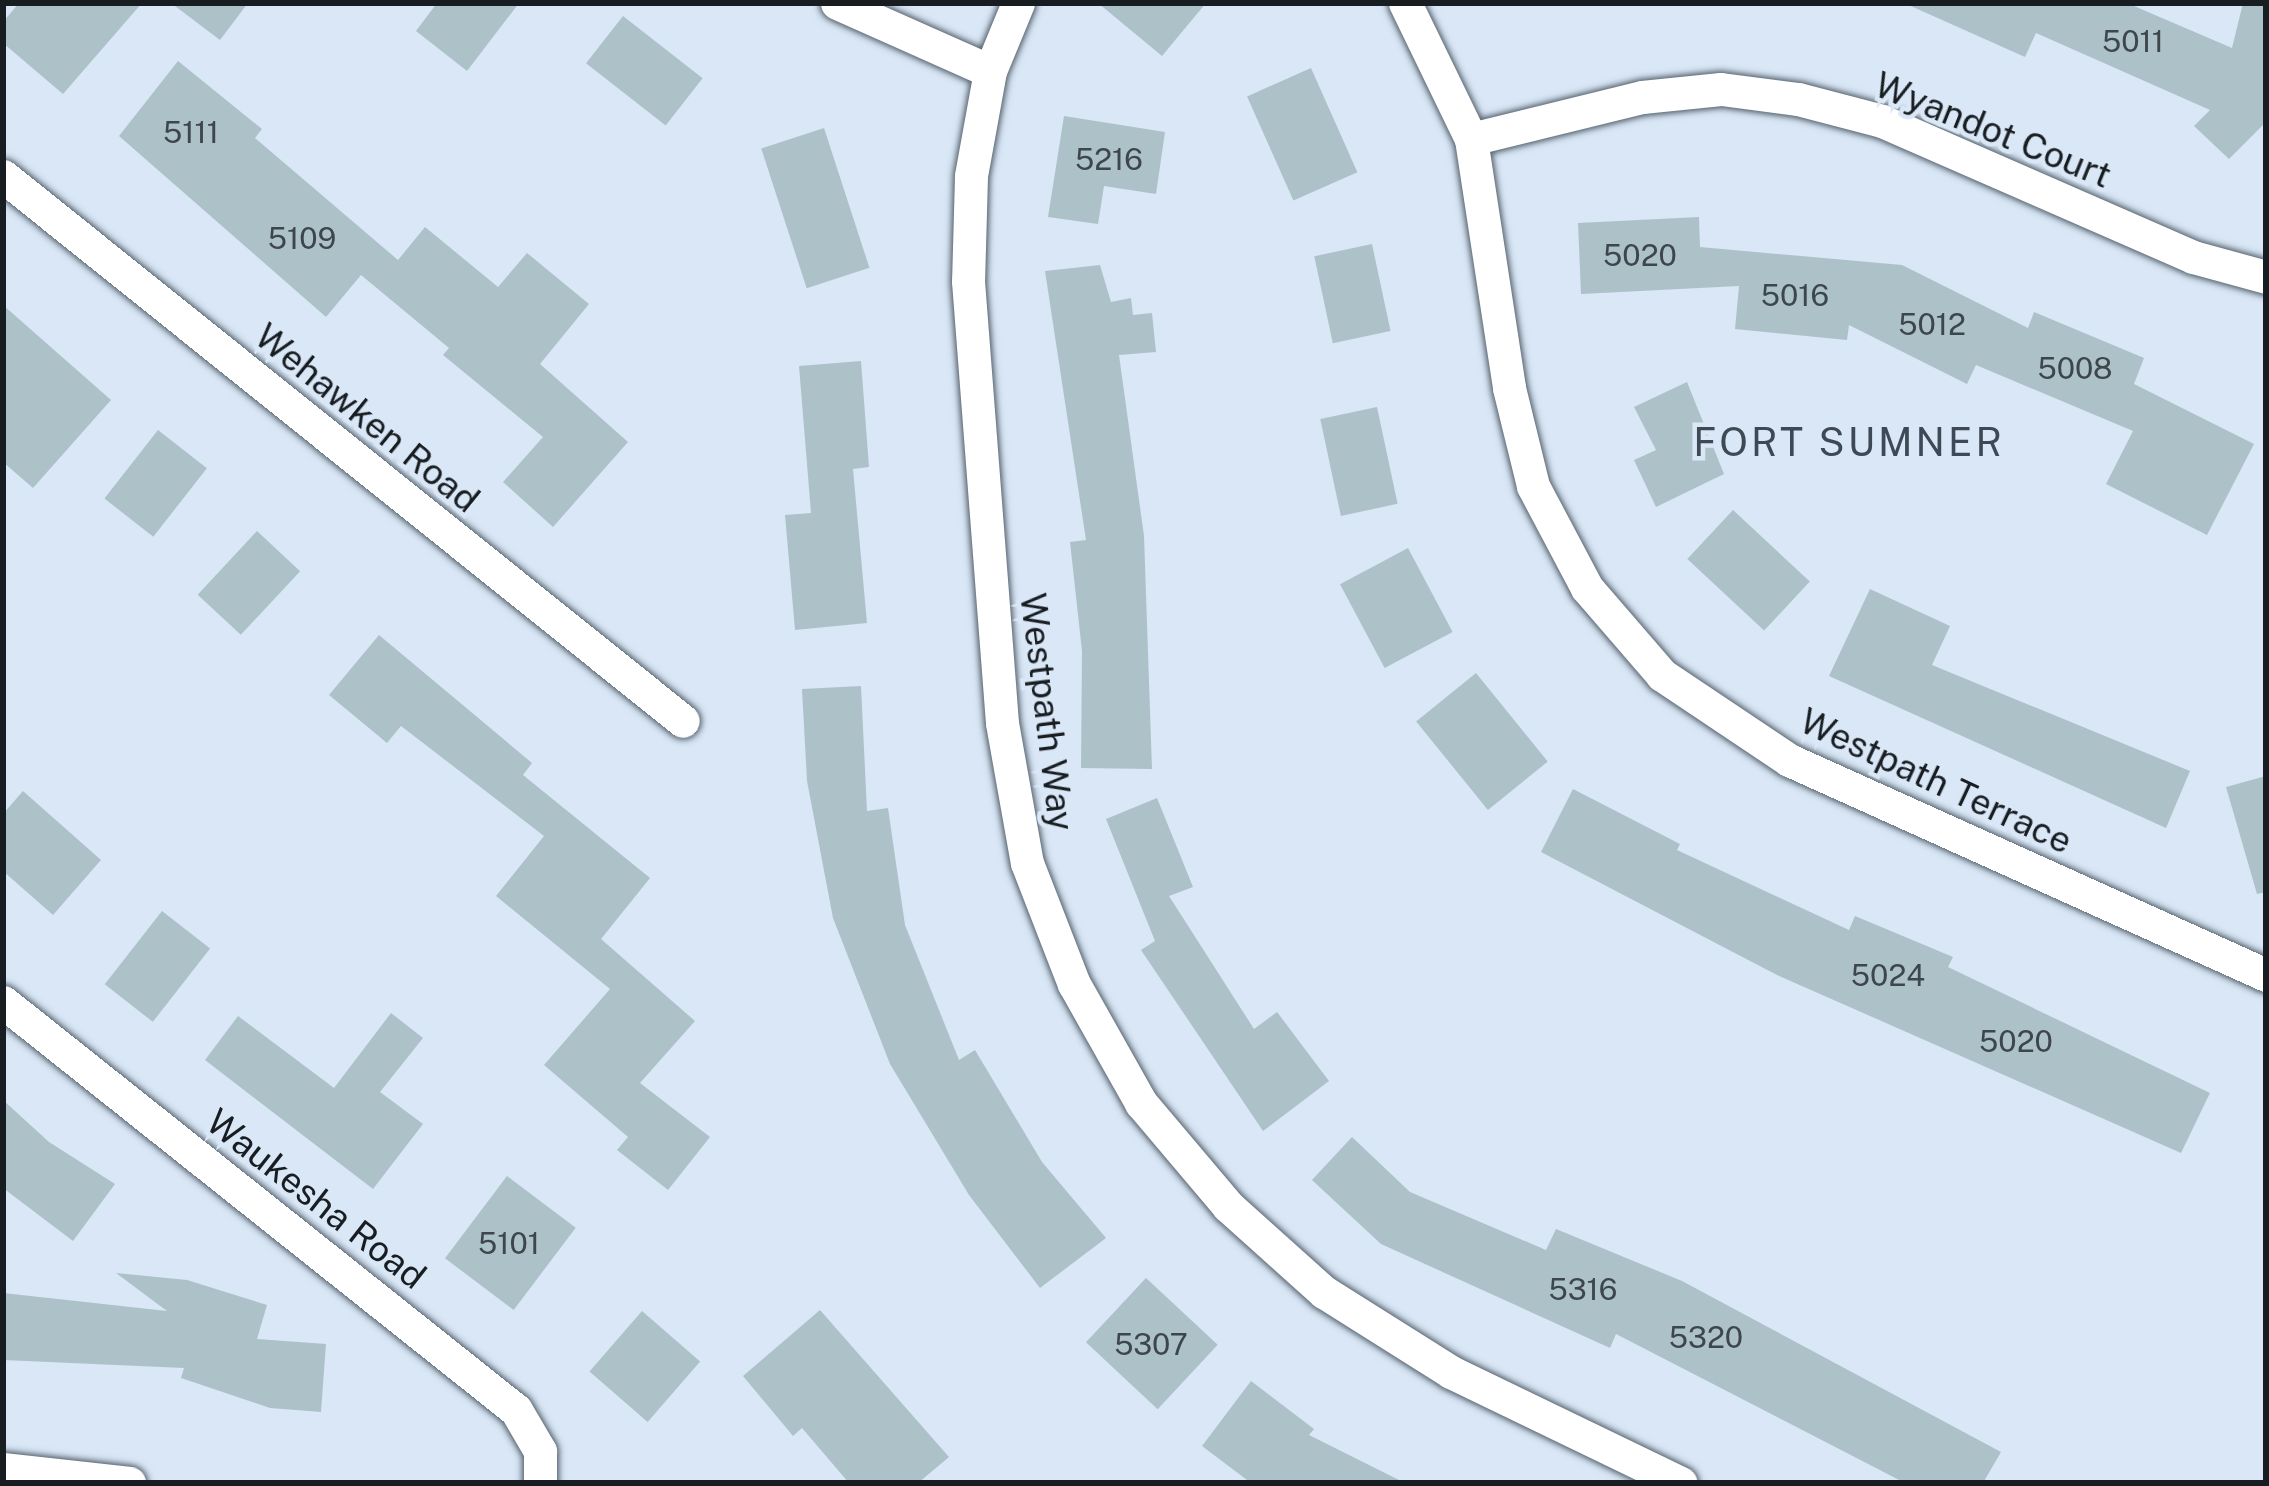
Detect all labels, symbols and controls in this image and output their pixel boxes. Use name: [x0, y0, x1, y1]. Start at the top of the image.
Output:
house number: 5011: [2102, 23, 2164, 59]
street label: Wyandot Court: [1868, 63, 2118, 197]
house number: 5111: [163, 114, 219, 150]
house number: 5216: [1075, 141, 1143, 177]
house number: 5109: [268, 220, 336, 256]
house number: 5020: [1603, 237, 1677, 273]
house number: 5016: [1761, 277, 1829, 313]
house number: 5012: [1898, 306, 1966, 342]
street label: Wehawken Road: [246, 314, 488, 522]
house number: 5008: [2038, 350, 2112, 386]
district label: FORT SUMNER: [1693, 419, 2005, 465]
street label: Westpath Way: [1011, 590, 1083, 834]
street label: Westpath Terrace: [1793, 699, 2079, 863]
house number: 5024: [1851, 957, 1925, 993]
house number: 5020: [1979, 1023, 2053, 1059]
street label: Waukesha Road: [198, 1100, 434, 1298]
house number: 5101: [478, 1225, 540, 1261]
house number: 5316: [1549, 1271, 1617, 1307]
house number: 5320: [1669, 1319, 1743, 1355]
house number: 5307: [1114, 1326, 1188, 1362]

